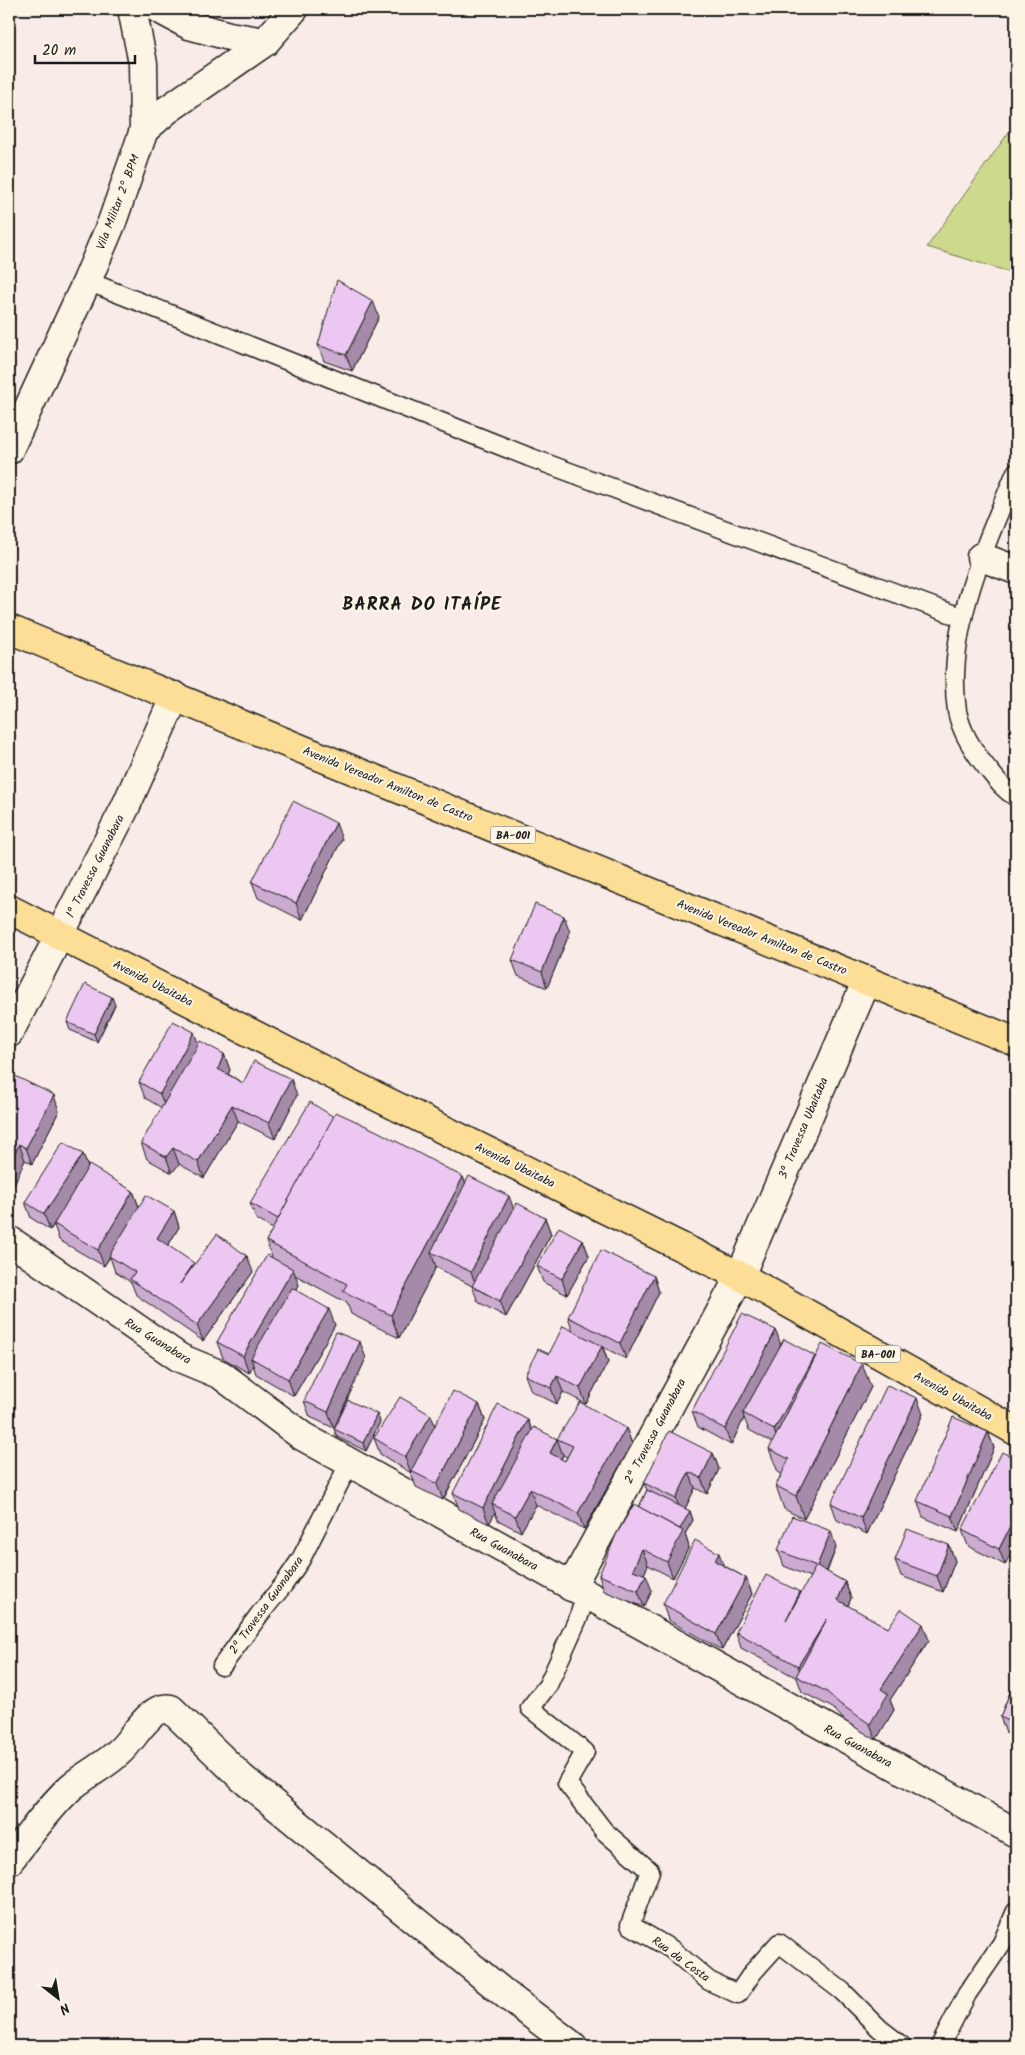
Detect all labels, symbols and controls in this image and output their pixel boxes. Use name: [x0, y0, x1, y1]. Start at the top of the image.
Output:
scale bar: [35, 32, 135, 64]
text: 20 m: [42, 39, 76, 63]
street label: Vila Militar 2º BPM: [92, 151, 146, 253]
district label: BARRA DO ITAÍPE: [342, 591, 502, 620]
street label: Avenida Vereador Amilton de Castro: [300, 741, 476, 827]
street label: 1ª Travessa Guanabara: [61, 811, 130, 921]
road number: BA-001: [490, 826, 536, 844]
street label: Avenida Vereador Amilton de Castro: [674, 894, 850, 980]
street label: Avenida Ubaitaba: [109, 955, 196, 1012]
street label: 3ª Travessa Ubaitaba: [773, 1074, 834, 1182]
street label: Avenida Ubaitaba: [471, 1138, 559, 1193]
street label: Rua Guanabara: [121, 1313, 195, 1370]
road number: BA-001: [856, 1346, 900, 1362]
street label: Avenida Ubaitaba: [910, 1367, 996, 1426]
street label: 2ª Travessa Guanabara: [620, 1375, 691, 1487]
street label: Rua Guanabara: [466, 1523, 542, 1576]
street label: 2ª Travessa Guanabara: [224, 1552, 309, 1658]
street label: Rua Guanabara: [820, 1720, 896, 1773]
street label: Rua da Costa: [648, 1932, 714, 1987]
north arrow: [32, 1972, 82, 2022]
text: N: [55, 1997, 74, 2020]

